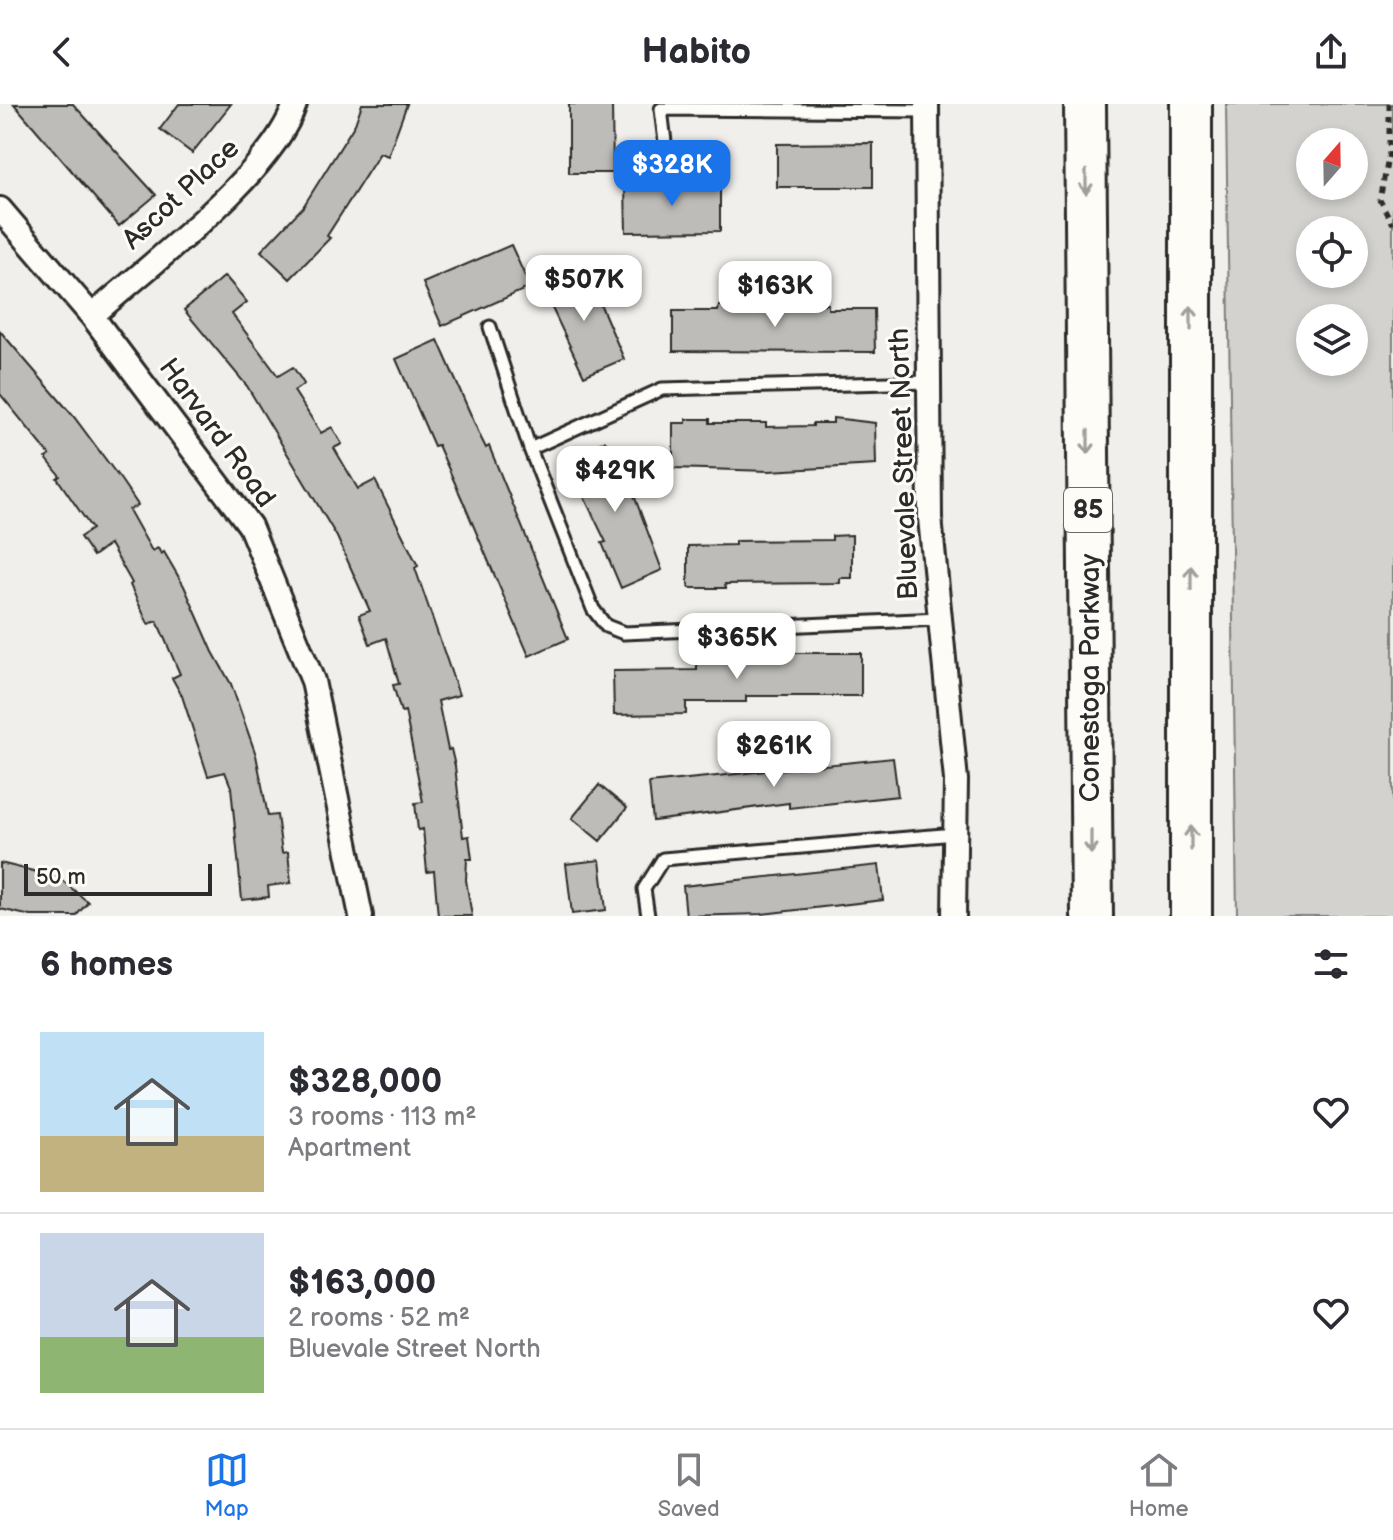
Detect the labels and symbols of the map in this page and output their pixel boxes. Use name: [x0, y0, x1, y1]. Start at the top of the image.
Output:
north arrow: [1296, 128, 1368, 200]
street label: Ascot Place: [116, 132, 246, 256]
pin: $328K: [616, 140, 728, 208]
one-way arrow: [1078, 168, 1093, 195]
pin: $507K: [528, 255, 640, 323]
pin: $163K: [719, 261, 831, 329]
one-way arrow: [1183, 305, 1199, 332]
street label: Bluevale Street North: [883, 327, 925, 601]
street label: Harvard Road: [152, 352, 282, 514]
one-way arrow: [1080, 428, 1096, 455]
pin: $429K: [559, 446, 671, 514]
road number: 85: [1064, 488, 1112, 532]
street label: Conestoga Parkway: [1074, 553, 1107, 802]
one-way arrow: [1183, 565, 1199, 592]
pin: $365K: [681, 613, 793, 681]
pin: $261K: [718, 721, 830, 789]
one-way arrow: [1183, 825, 1199, 852]
one-way arrow: [1083, 828, 1099, 855]
scale bar: [24, 860, 212, 896]

